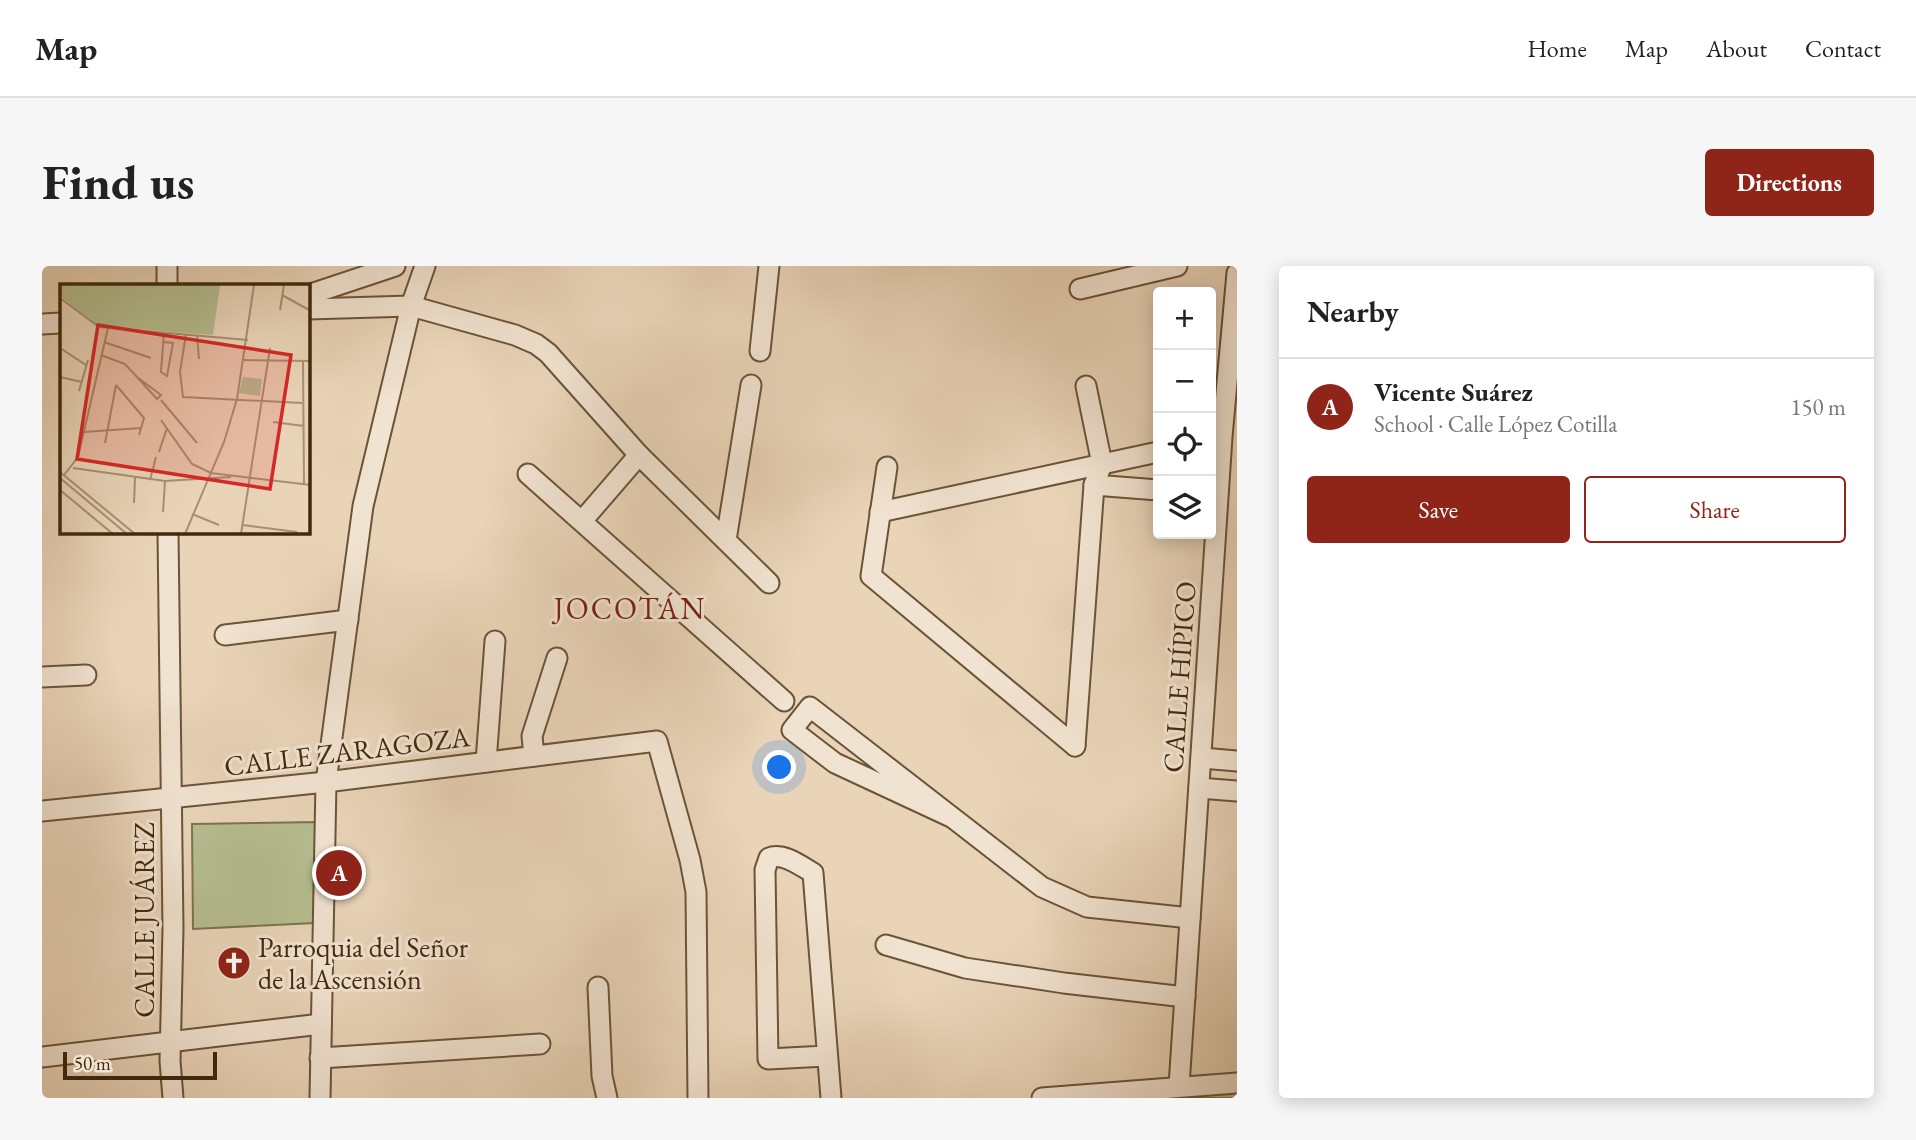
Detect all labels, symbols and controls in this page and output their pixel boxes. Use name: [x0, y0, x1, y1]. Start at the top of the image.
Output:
text: Map: [35, 27, 97, 70]
text: Home: [1527, 33, 1587, 64]
text: Map: [1625, 33, 1668, 64]
text: About: [1706, 33, 1767, 64]
text: Contact: [1805, 33, 1881, 64]
button: Directions: [1705, 149, 1874, 216]
text: Find us: [42, 150, 194, 214]
inset map: [60, 284, 310, 534]
map controls: [1153, 287, 1216, 539]
button: +: [1153, 287, 1216, 350]
text: Nearby: [1307, 292, 1399, 331]
button: −: [1153, 350, 1216, 413]
text: Vicente Suárez: [1374, 375, 1533, 409]
text: A: [1322, 392, 1338, 422]
text: 150 m: [1790, 392, 1846, 422]
text: School · Calle López Cotilla: [1374, 409, 1618, 439]
button: locate: [1153, 413, 1216, 476]
button: layers: [1153, 476, 1216, 539]
button: Save: [1307, 476, 1570, 543]
button: Share: [1584, 476, 1846, 543]
street label: CALLE HÍPICO: [1154, 580, 1204, 774]
district label: JOCOTÁN: [551, 589, 706, 628]
street label: CALLE ZARAGOZA: [222, 718, 473, 784]
your location: [762, 750, 796, 784]
street label: CALLE JUÁREZ: [126, 822, 162, 1018]
pin: A: [316, 847, 362, 899]
place label: Parroquia del Señor de la Ascensión: [258, 929, 469, 997]
church icon: Parroquia del Señor de la Ascensión: [215, 944, 253, 982]
scale bar: [63, 1049, 217, 1081]
text: 50 m: [74, 1051, 111, 1076]

